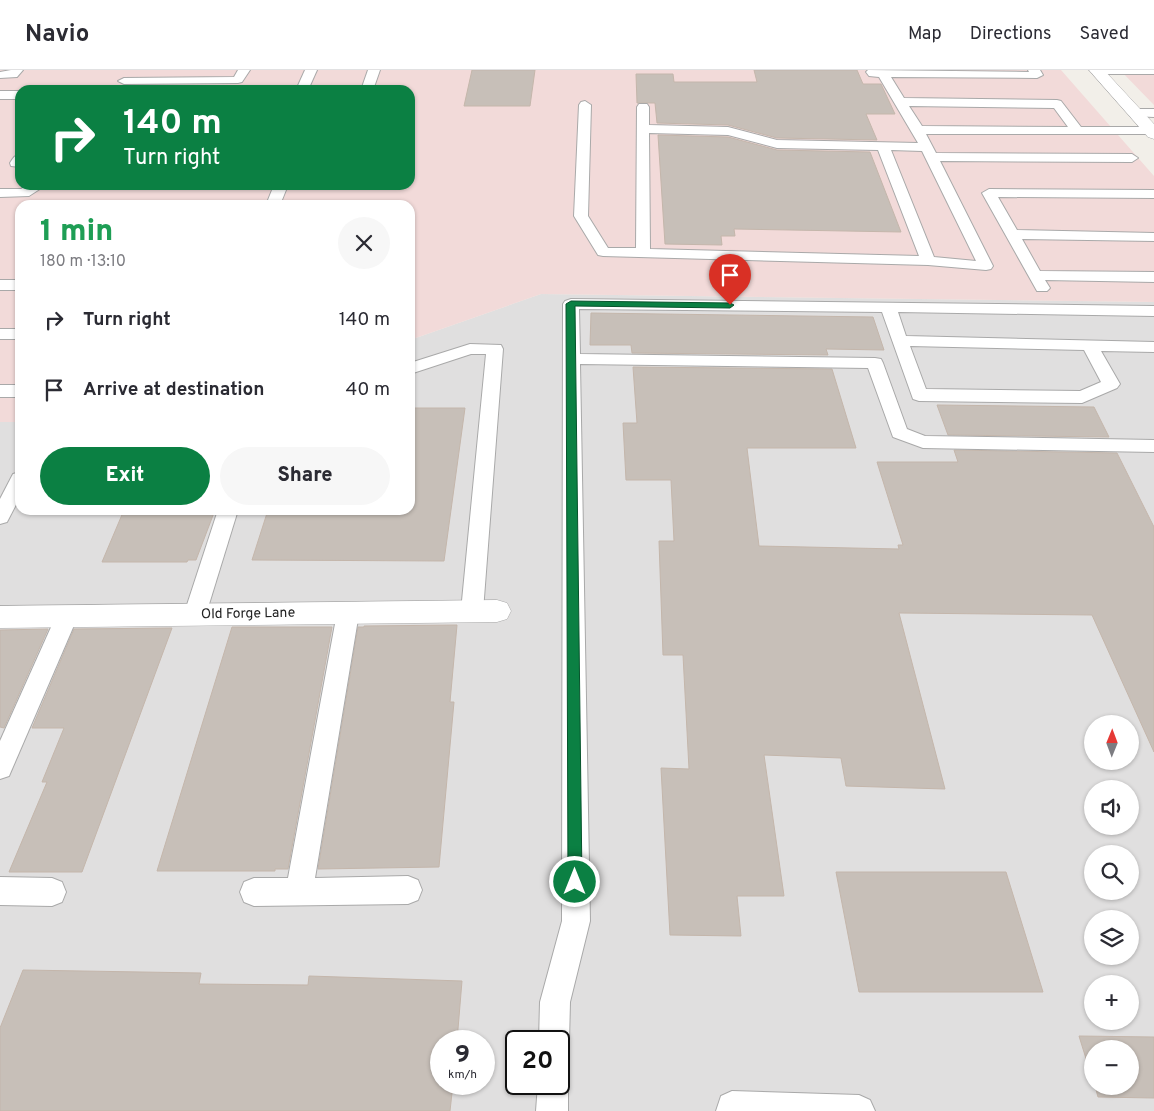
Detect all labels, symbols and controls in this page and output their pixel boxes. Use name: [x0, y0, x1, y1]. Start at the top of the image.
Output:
text: Navio: [25, 20, 89, 50]
text: Map: [908, 23, 942, 46]
text: Directions: [970, 23, 1052, 46]
text: Saved: [1080, 23, 1129, 46]
text: 140 m: [123, 102, 222, 146]
icon: right: [40, 105, 105, 170]
text: Turn right: [123, 145, 220, 172]
text: 1 min: [40, 214, 113, 251]
button: close: [338, 217, 390, 269]
text: 180 m · 13:10: [40, 252, 126, 272]
pin: [709, 254, 751, 305]
icon: arrive: [716, 261, 744, 289]
icon: right: [40, 306, 68, 334]
text: Turn right: [83, 308, 171, 332]
text: 140 m: [339, 308, 390, 332]
icon: arrive: [40, 376, 68, 404]
text: Arrive at destination: [83, 378, 264, 402]
text: 40 m: [345, 378, 390, 402]
button: Exit: [40, 447, 210, 505]
button: Share: [220, 447, 390, 505]
street label: Old Forge Lane: [201, 605, 295, 623]
north arrow: [1084, 715, 1139, 770]
map controls: [1084, 715, 1139, 1095]
button: sound: [1084, 780, 1139, 835]
button: search: [1084, 845, 1139, 900]
position arrow: [548, 855, 600, 907]
button: layers: [1084, 910, 1139, 965]
button: +: [1084, 975, 1139, 1030]
speed limit sign: 20: [505, 1030, 570, 1095]
text: 9: [455, 1040, 470, 1072]
button: −: [1084, 1040, 1139, 1095]
text: km/h: [448, 1067, 477, 1083]

